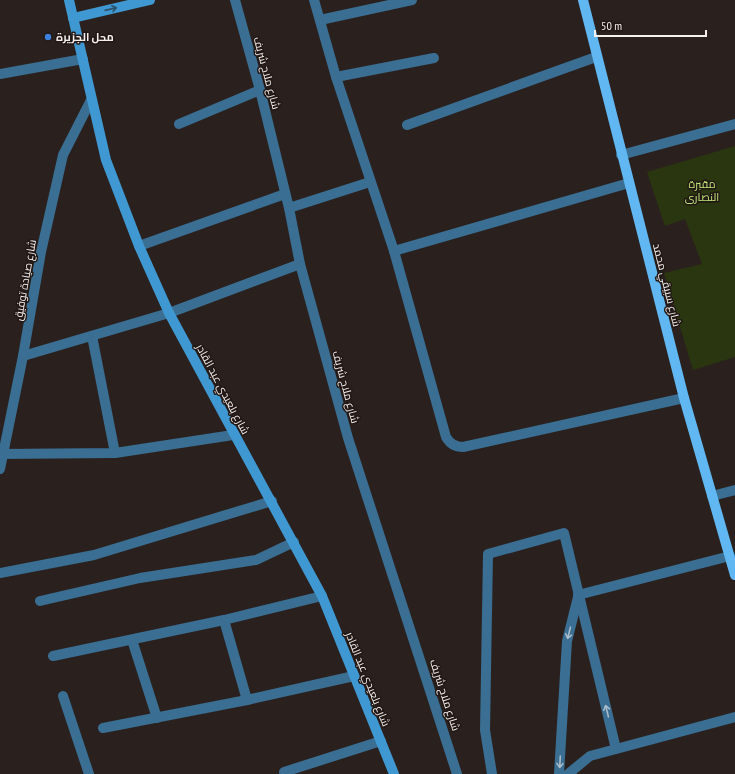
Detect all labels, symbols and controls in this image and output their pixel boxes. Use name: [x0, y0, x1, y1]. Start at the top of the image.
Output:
one-way arrow: [104, 5, 117, 12]
scale bar: [595, 12, 706, 38]
text: 50 m: [601, 18, 622, 33]
place label: محل الجزيرة: [56, 30, 114, 44]
marker: محل الجزيرة: [43, 32, 53, 42]
street label: شارع ملاح شريف: [250, 35, 283, 111]
park label: مقبرة النصارى: [685, 177, 719, 204]
street label: شارع صيادة توفيق: [11, 238, 40, 322]
street label: شارع سبيقي محمد: [648, 242, 684, 329]
street label: شارع بلعيدي عبد القادر: [191, 340, 253, 438]
street label: شارع ملاح شريف: [329, 349, 362, 425]
one-way arrow: [564, 626, 572, 639]
street label: شارع بلعيدي عبد القادر: [340, 629, 393, 729]
street label: شارع ملاح شريف: [426, 657, 463, 733]
one-way arrow: [602, 705, 610, 718]
one-way arrow: [556, 755, 563, 768]

